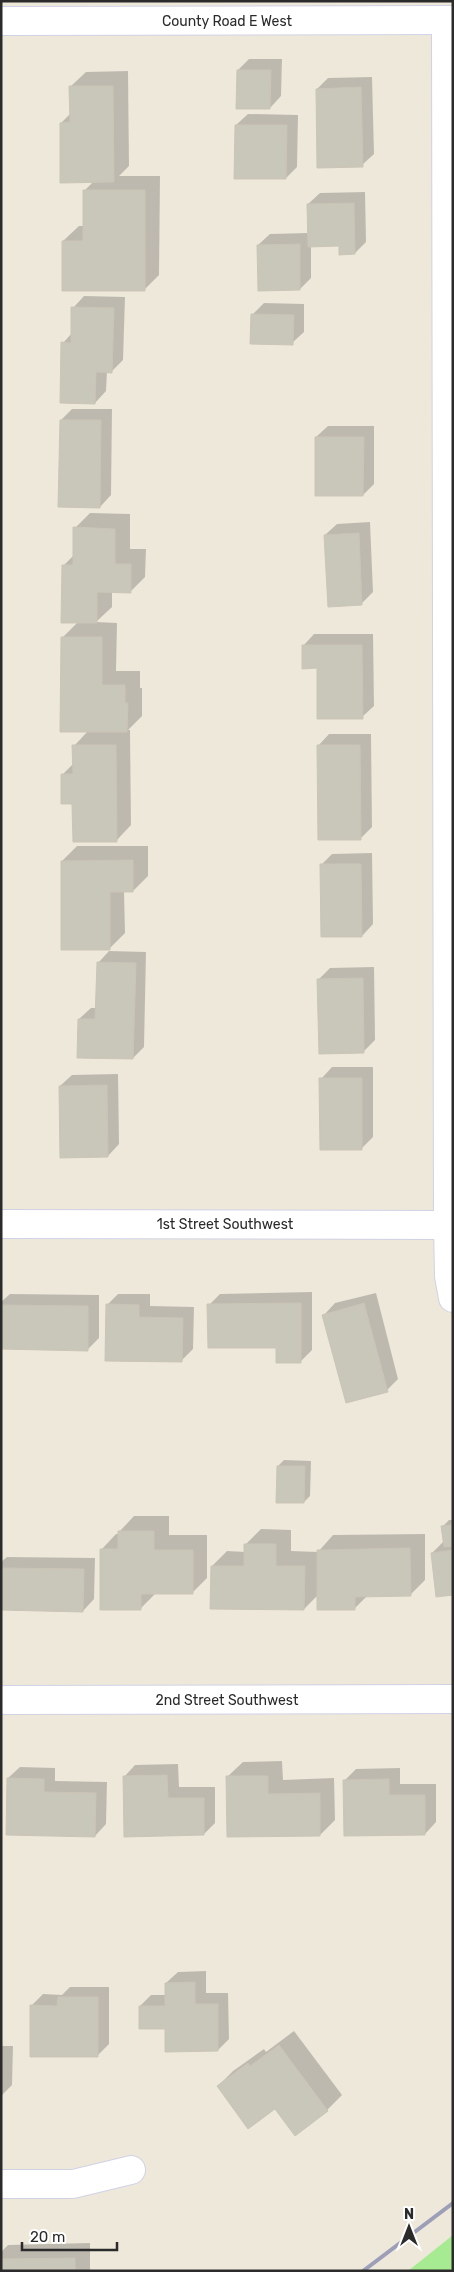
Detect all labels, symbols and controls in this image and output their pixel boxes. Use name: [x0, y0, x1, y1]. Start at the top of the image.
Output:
street label: County Road E West: [162, 13, 293, 30]
street label: 1st Street Southwest: [157, 1216, 294, 1233]
street label: 2nd Street Southwest: [156, 1692, 299, 1709]
north arrow: [384, 2202, 434, 2252]
text: N: [404, 2206, 414, 2223]
scale bar: [22, 2220, 118, 2252]
text: 20 m: [30, 2228, 65, 2246]

